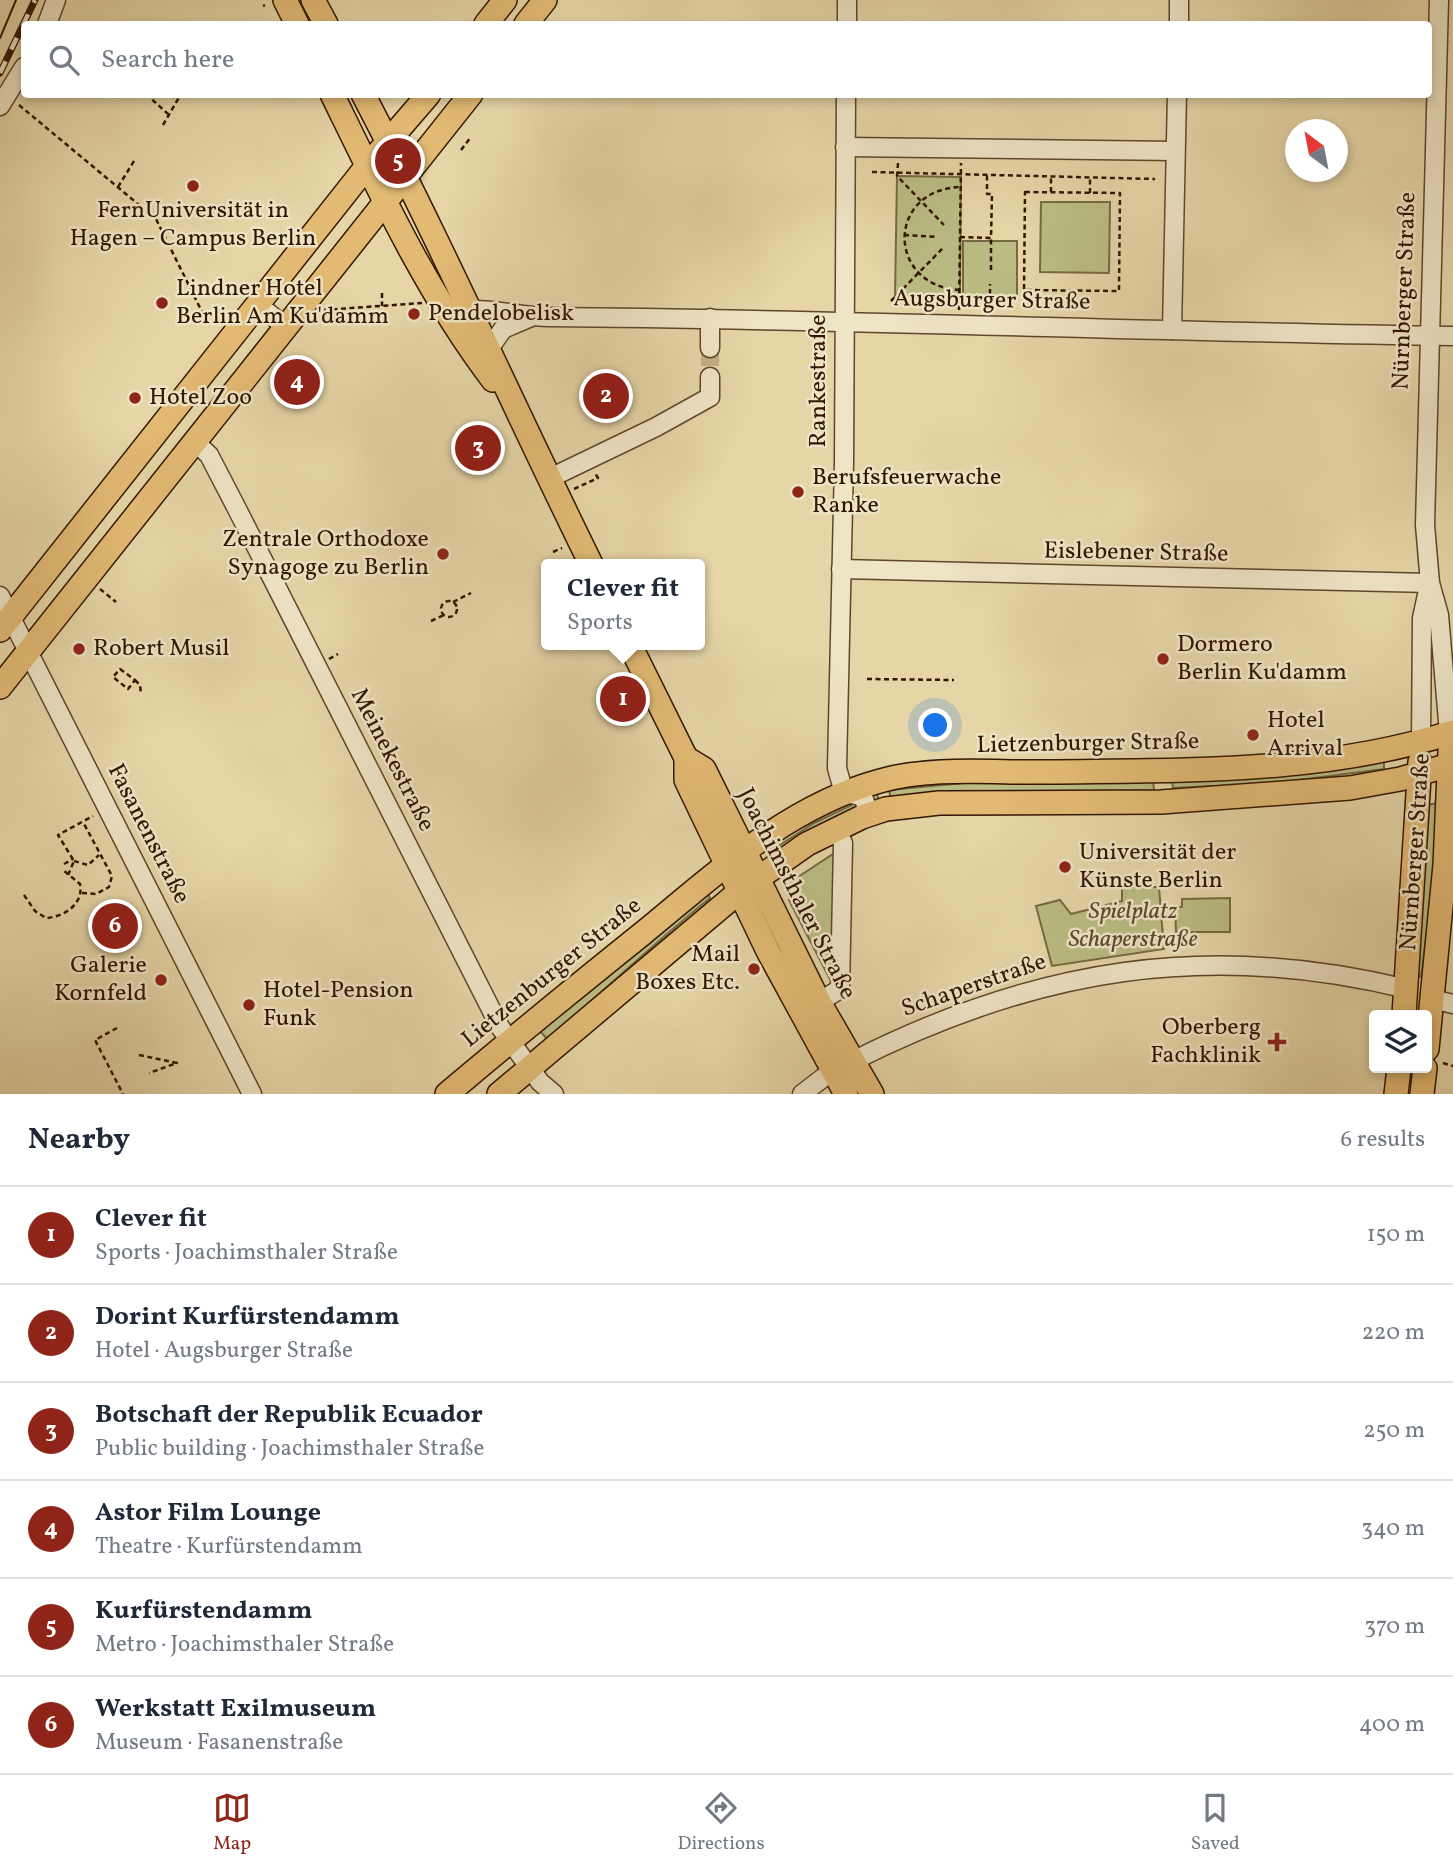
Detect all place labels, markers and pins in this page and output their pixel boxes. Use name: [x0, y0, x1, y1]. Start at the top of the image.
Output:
pin: 5: [375, 135, 421, 187]
marker: FernUniversität in Hagen – Campus Berlin: [185, 178, 201, 194]
place label: FernUniversität in Hagen – Campus Berlin: [70, 194, 316, 256]
place label: Lindner Hotel Berlin Am Ku'damm: [176, 272, 389, 334]
marker: Lindner Hotel Berlin Am Ku'damm: [154, 295, 170, 311]
place label: Pendelobelisk: [428, 297, 574, 331]
marker: Pendelobelisk: [406, 306, 422, 322]
pin: 4: [274, 356, 320, 408]
pin: 2: [583, 370, 629, 422]
place label: Hotel Zoo: [149, 381, 252, 415]
marker: Hotel Zoo: [127, 390, 143, 406]
pin: 3: [455, 422, 501, 474]
place label: Berufsfeuerwache Ranke: [812, 461, 1001, 523]
marker: Berufsfeuerwache Ranke: [790, 484, 806, 500]
place label: Zentrale Orthodoxe Synagoge zu Berlin: [222, 523, 429, 585]
marker: Zentrale Orthodoxe Synagoge zu Berlin: [435, 546, 451, 562]
place label: Dormero Berlin Ku'damm: [1177, 628, 1347, 690]
place label: Robert Musil: [93, 632, 229, 666]
marker: Robert Musil: [71, 641, 87, 657]
marker: Dormero Berlin Ku'damm: [1155, 651, 1171, 667]
pin: 1: [600, 673, 646, 725]
place label: Hotel Arrival: [1267, 704, 1343, 766]
marker: Hotel Arrival: [1245, 727, 1261, 743]
place label: Universität der Künste Berlin: [1079, 836, 1236, 898]
marker: Universität der Künste Berlin: [1057, 859, 1073, 875]
pin: 6: [92, 900, 138, 952]
place label: Mail Boxes Etc.: [635, 938, 740, 1000]
place label: Galerie Kornfeld: [54, 949, 147, 1011]
marker: Mail Boxes Etc.: [746, 961, 762, 977]
marker: Galerie Kornfeld: [153, 972, 169, 988]
place label: Hotel-Pension Funk: [263, 974, 414, 1036]
marker: Hotel-Pension Funk: [241, 997, 257, 1013]
place label: Oberberg Fachklinik: [1150, 1011, 1261, 1073]
marker: Oberberg Fachklinik: [1267, 1032, 1287, 1052]

